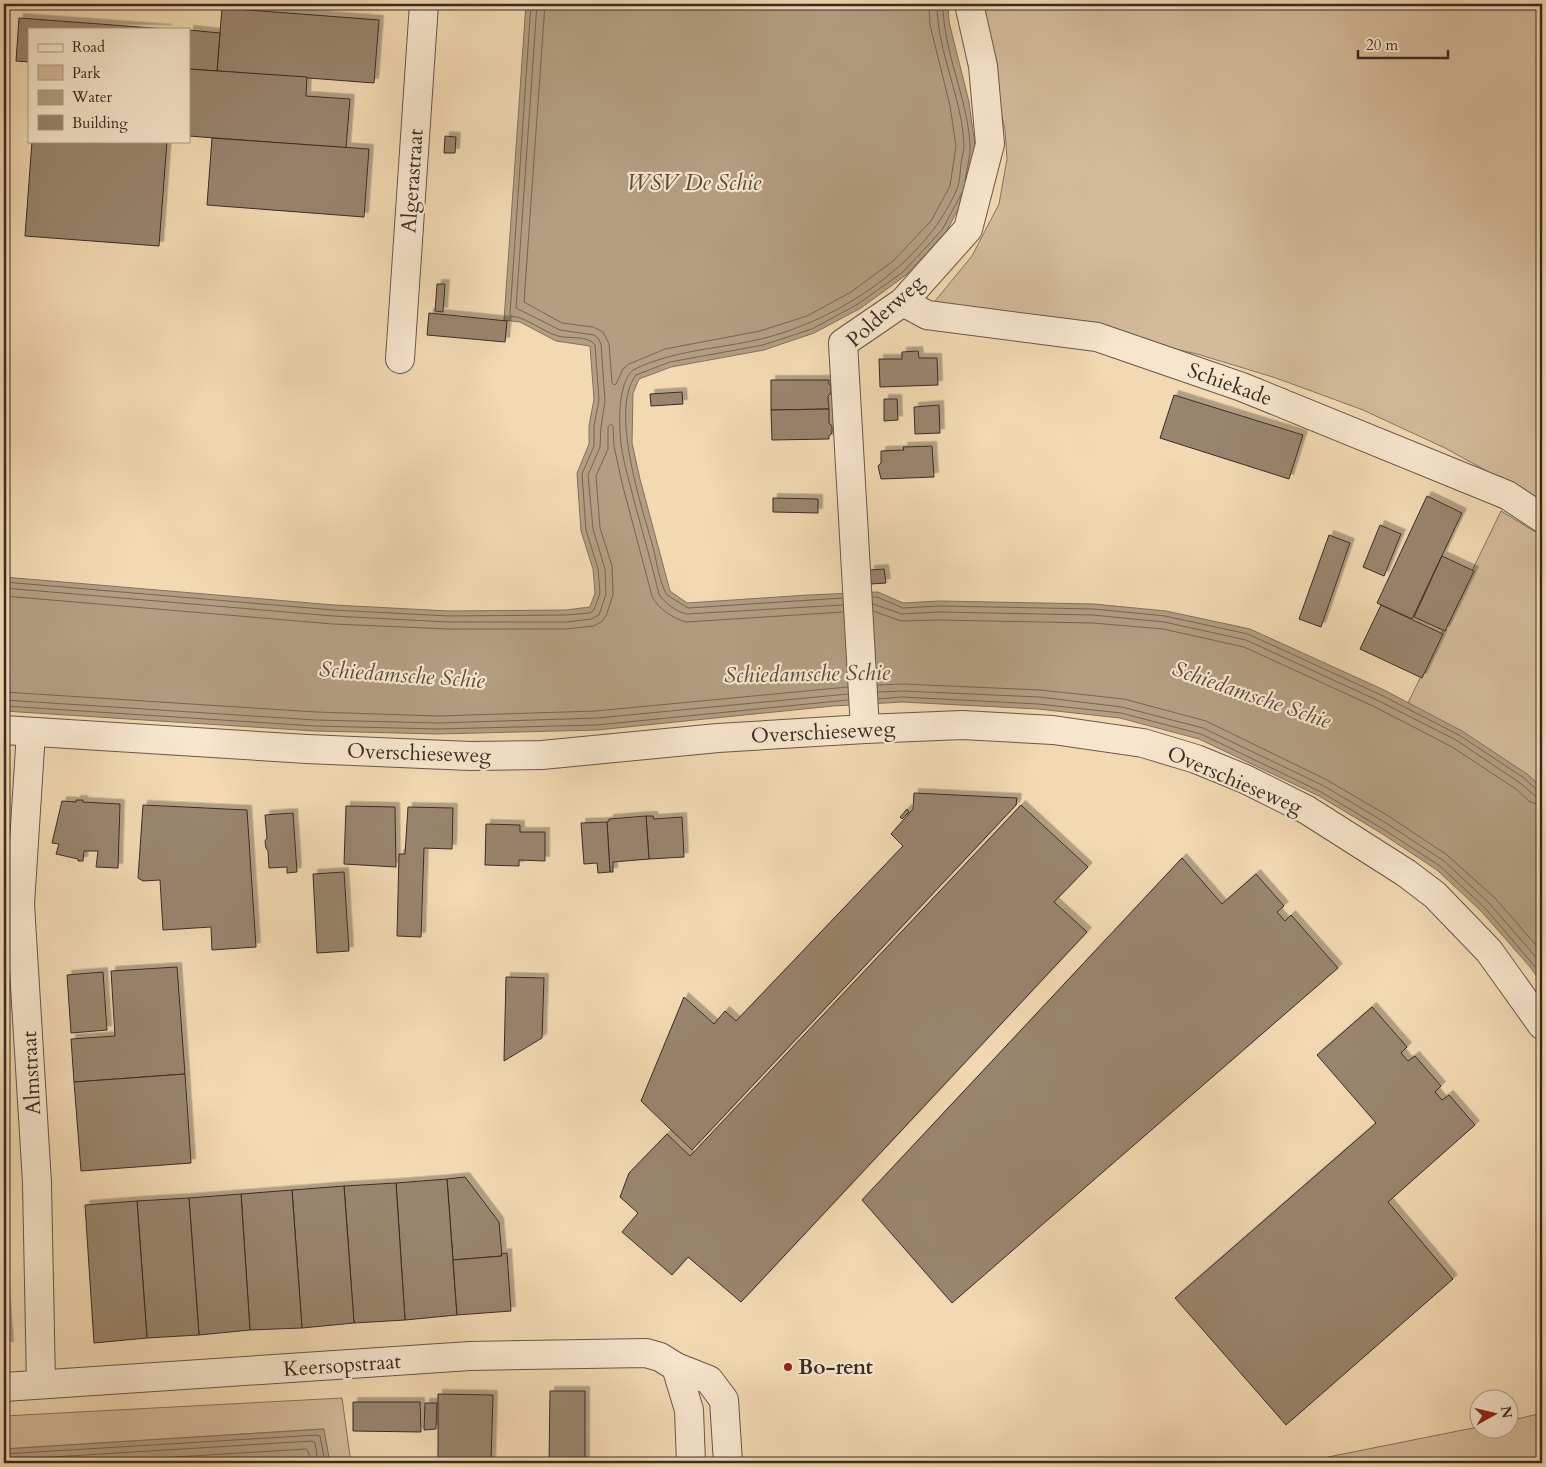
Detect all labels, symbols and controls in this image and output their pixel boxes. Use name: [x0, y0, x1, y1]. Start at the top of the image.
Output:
legend: [28, 28, 190, 142]
scale bar: [1358, 28, 1448, 60]
text: 20 m: [1366, 35, 1398, 55]
text: Road: [72, 37, 105, 57]
text: Park: [72, 63, 101, 83]
text: Water: [71, 87, 113, 107]
text: Building: [72, 113, 128, 133]
street label: Algerastraat: [394, 128, 431, 234]
water label: WSV De Schie: [627, 168, 762, 198]
street label: Polderweg: [840, 268, 931, 354]
street label: Schiekade: [1183, 356, 1276, 413]
water label: Schiedamsche Schie: [318, 654, 486, 696]
water label: Schiedamsche Schie: [1168, 654, 1336, 736]
water label: Schiedamsche Schie: [724, 658, 891, 690]
street label: Overschieseweg: [750, 714, 896, 751]
street label: Overschieseweg: [346, 736, 492, 771]
street label: Overschieseweg: [1163, 739, 1307, 822]
street label: Almstraat: [15, 1030, 48, 1116]
street label: Keersopstraat: [282, 1347, 402, 1384]
place label: Bo-rent: [798, 1353, 873, 1382]
marker: Bo-rent: [782, 1361, 794, 1373]
north arrow: [1468, 1390, 1518, 1440]
text: N: [1496, 1405, 1517, 1420]

